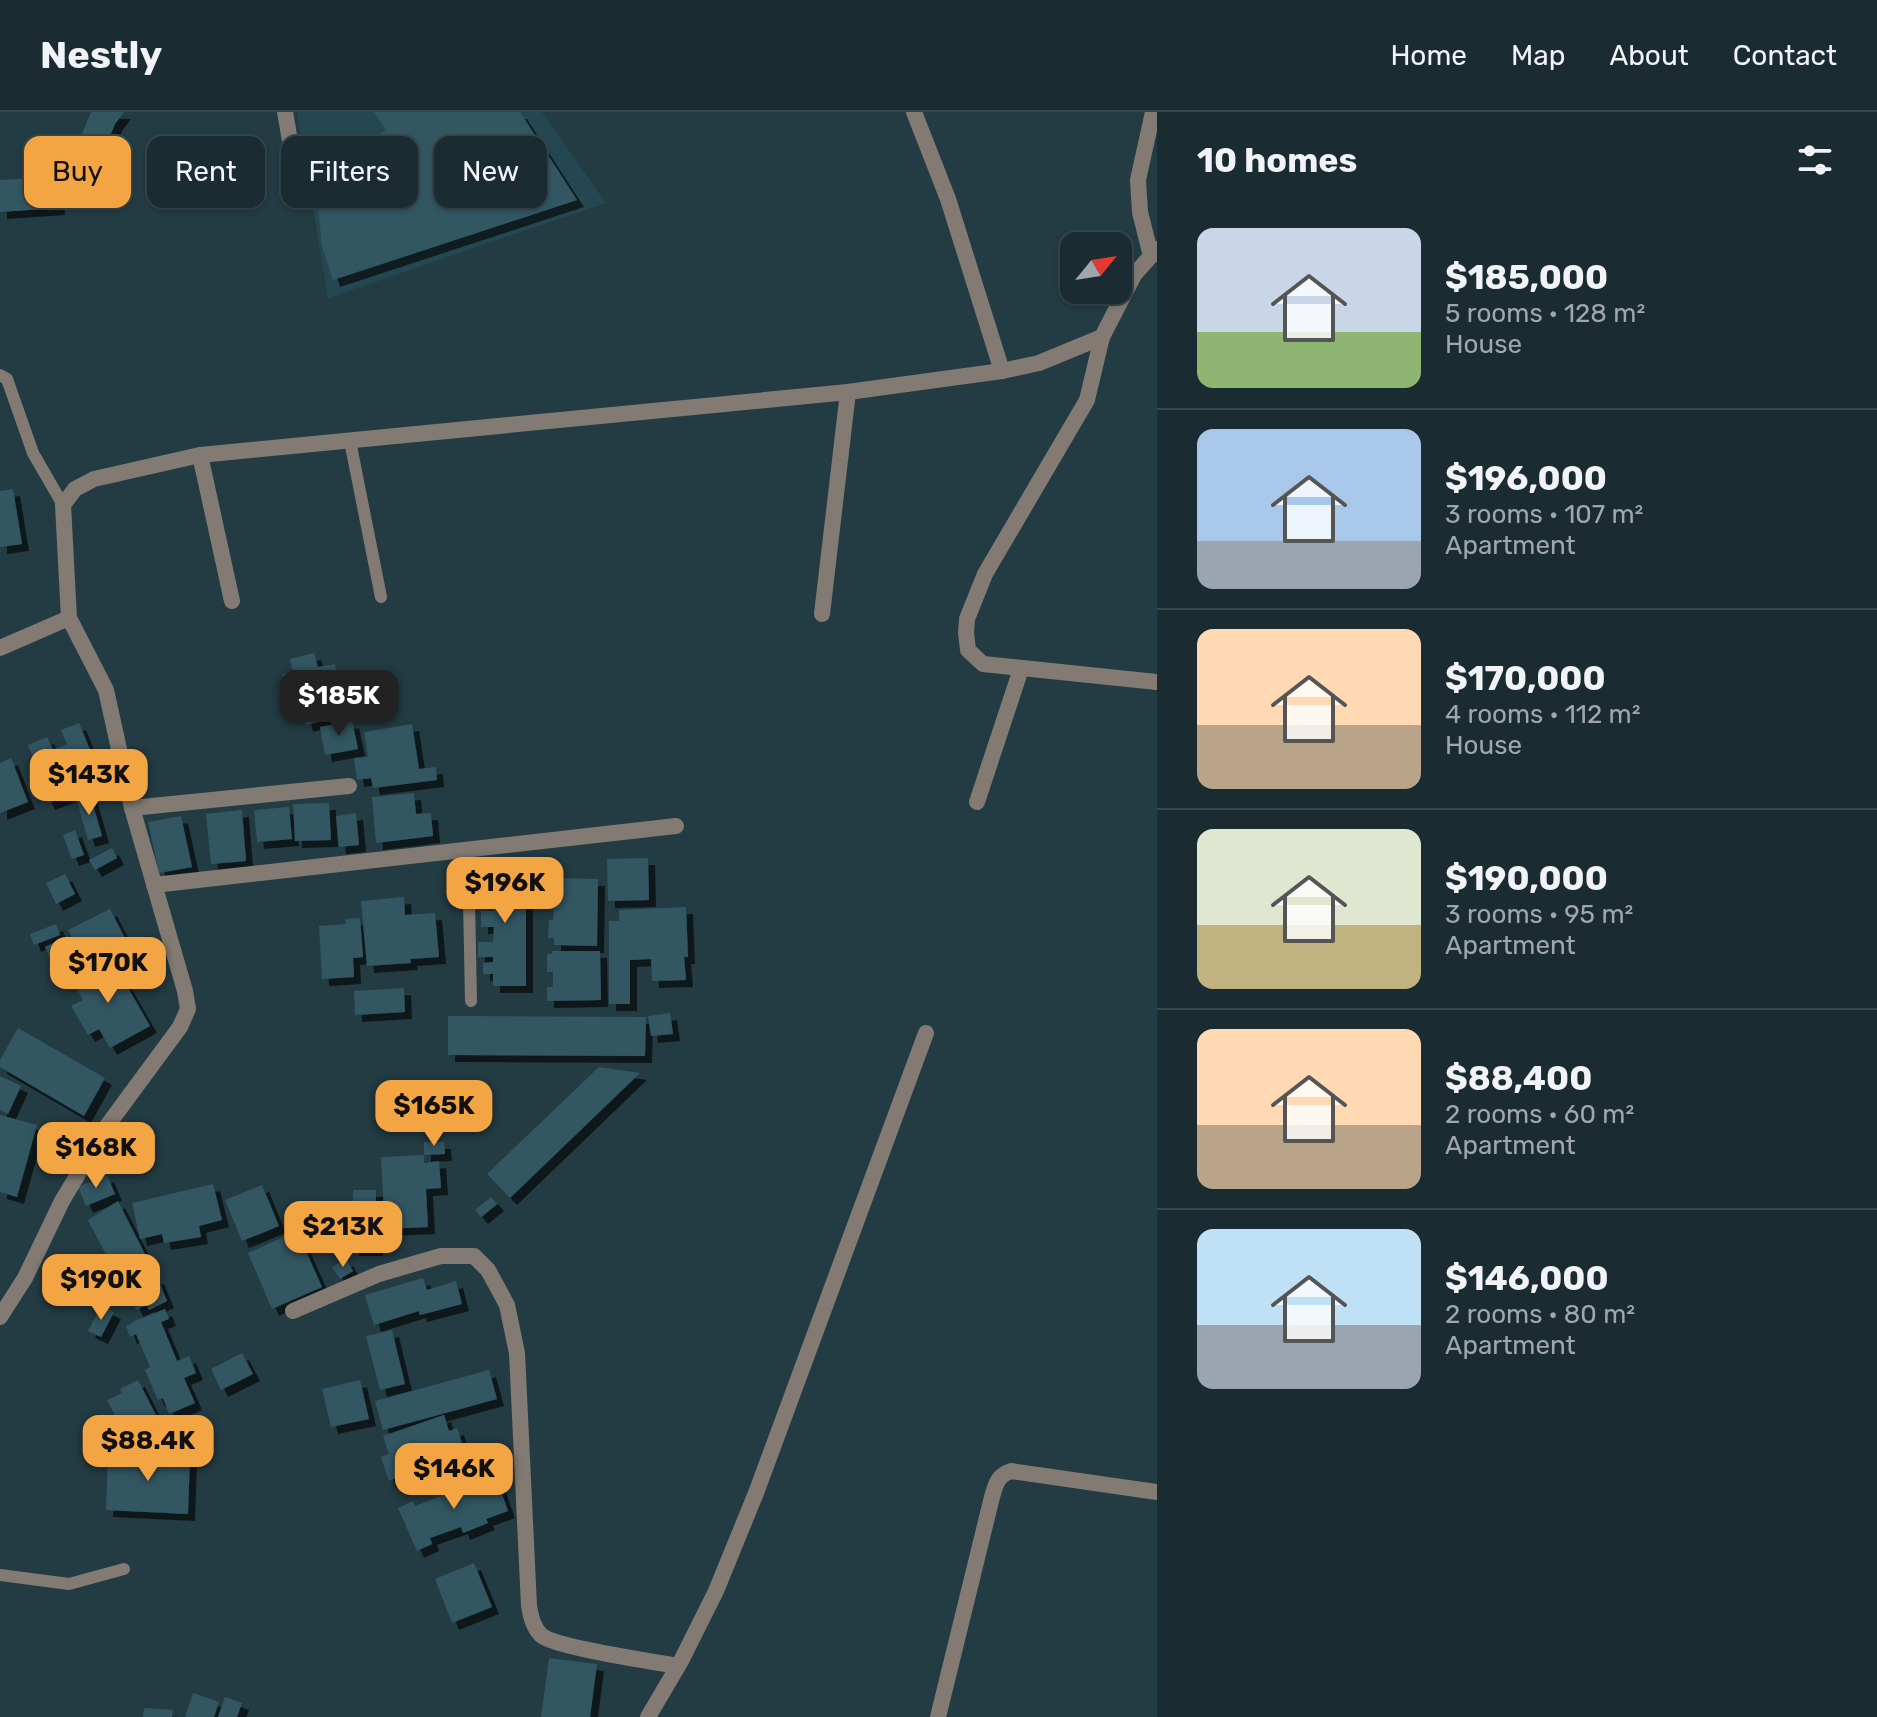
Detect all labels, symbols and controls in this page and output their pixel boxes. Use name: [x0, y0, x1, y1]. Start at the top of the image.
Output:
text: Nestly: [40, 32, 162, 78]
text: Home: [1390, 39, 1467, 72]
text: Map: [1511, 39, 1565, 72]
text: About: [1609, 39, 1689, 72]
text: Contact: [1733, 39, 1837, 72]
chip: Buy: [24, 136, 131, 208]
chip: Rent: [147, 136, 265, 208]
chip: Filters: [281, 136, 418, 208]
chip: New: [434, 136, 547, 208]
icon: filters: [1793, 138, 1837, 182]
text: 10 homes: [1197, 140, 1357, 181]
north arrow: [1060, 232, 1132, 304]
map controls: [1060, 232, 1132, 304]
text: $185,000: [1445, 257, 1608, 298]
icon: home: [1261, 260, 1357, 356]
text: 5 rooms · 128 m²: [1445, 298, 1645, 329]
text: House: [1445, 329, 1522, 360]
text: $196,000: [1445, 458, 1607, 499]
icon: home: [1261, 461, 1357, 557]
text: 3 rooms · 107 m²: [1445, 499, 1644, 530]
text: Apartment: [1445, 530, 1576, 561]
text: $170,000: [1445, 658, 1606, 699]
icon: home: [1261, 661, 1357, 757]
pin: $185K: [283, 670, 395, 738]
text: $185K: [298, 680, 380, 711]
text: 4 rooms · 112 m²: [1445, 699, 1641, 730]
text: House: [1445, 730, 1522, 761]
pin: $143K: [33, 749, 145, 817]
text: $143K: [48, 759, 130, 790]
pin: $196K: [449, 857, 561, 925]
text: $190,000: [1445, 858, 1608, 899]
icon: home: [1261, 861, 1357, 957]
text: $196K: [464, 867, 546, 898]
text: 3 rooms · 95 m²: [1445, 899, 1633, 930]
text: Apartment: [1445, 930, 1576, 961]
pin: $170K: [52, 937, 164, 1005]
text: $170K: [68, 947, 148, 978]
text: $88,400: [1445, 1058, 1592, 1099]
icon: home: [1261, 1061, 1357, 1157]
pin: $165K: [378, 1080, 490, 1148]
text: $165K: [393, 1090, 475, 1121]
text: 2 rooms · 60 m²: [1445, 1099, 1634, 1130]
pin: $168K: [40, 1122, 152, 1190]
text: Apartment: [1445, 1130, 1576, 1161]
text: $168K: [55, 1132, 137, 1163]
pin: $213K: [287, 1201, 399, 1269]
text: $213K: [302, 1211, 384, 1242]
pin: $190K: [45, 1254, 157, 1322]
text: $146,000: [1445, 1258, 1609, 1299]
icon: home: [1261, 1261, 1357, 1357]
text: $190K: [60, 1264, 142, 1295]
text: 2 rooms · 80 m²: [1445, 1299, 1635, 1330]
text: Apartment: [1445, 1330, 1576, 1361]
pin: $88.4K: [83, 1415, 213, 1483]
text: $88.4K: [101, 1425, 195, 1456]
pin: $146K: [398, 1443, 510, 1511]
text: $146K: [413, 1453, 495, 1484]

